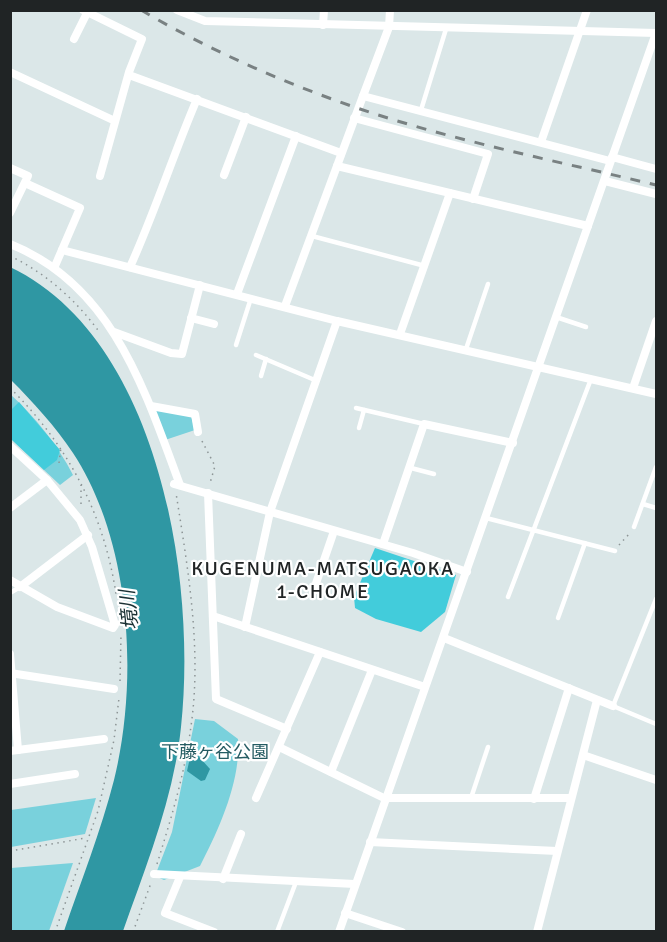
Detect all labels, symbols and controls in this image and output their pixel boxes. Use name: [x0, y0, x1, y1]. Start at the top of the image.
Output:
district label: KUGENUMA-MATSUGAOKA 1-CHOME: [191, 556, 455, 604]
water label: 境川: [114, 587, 144, 631]
park label: 下藤ヶ谷公園: [161, 741, 269, 763]

